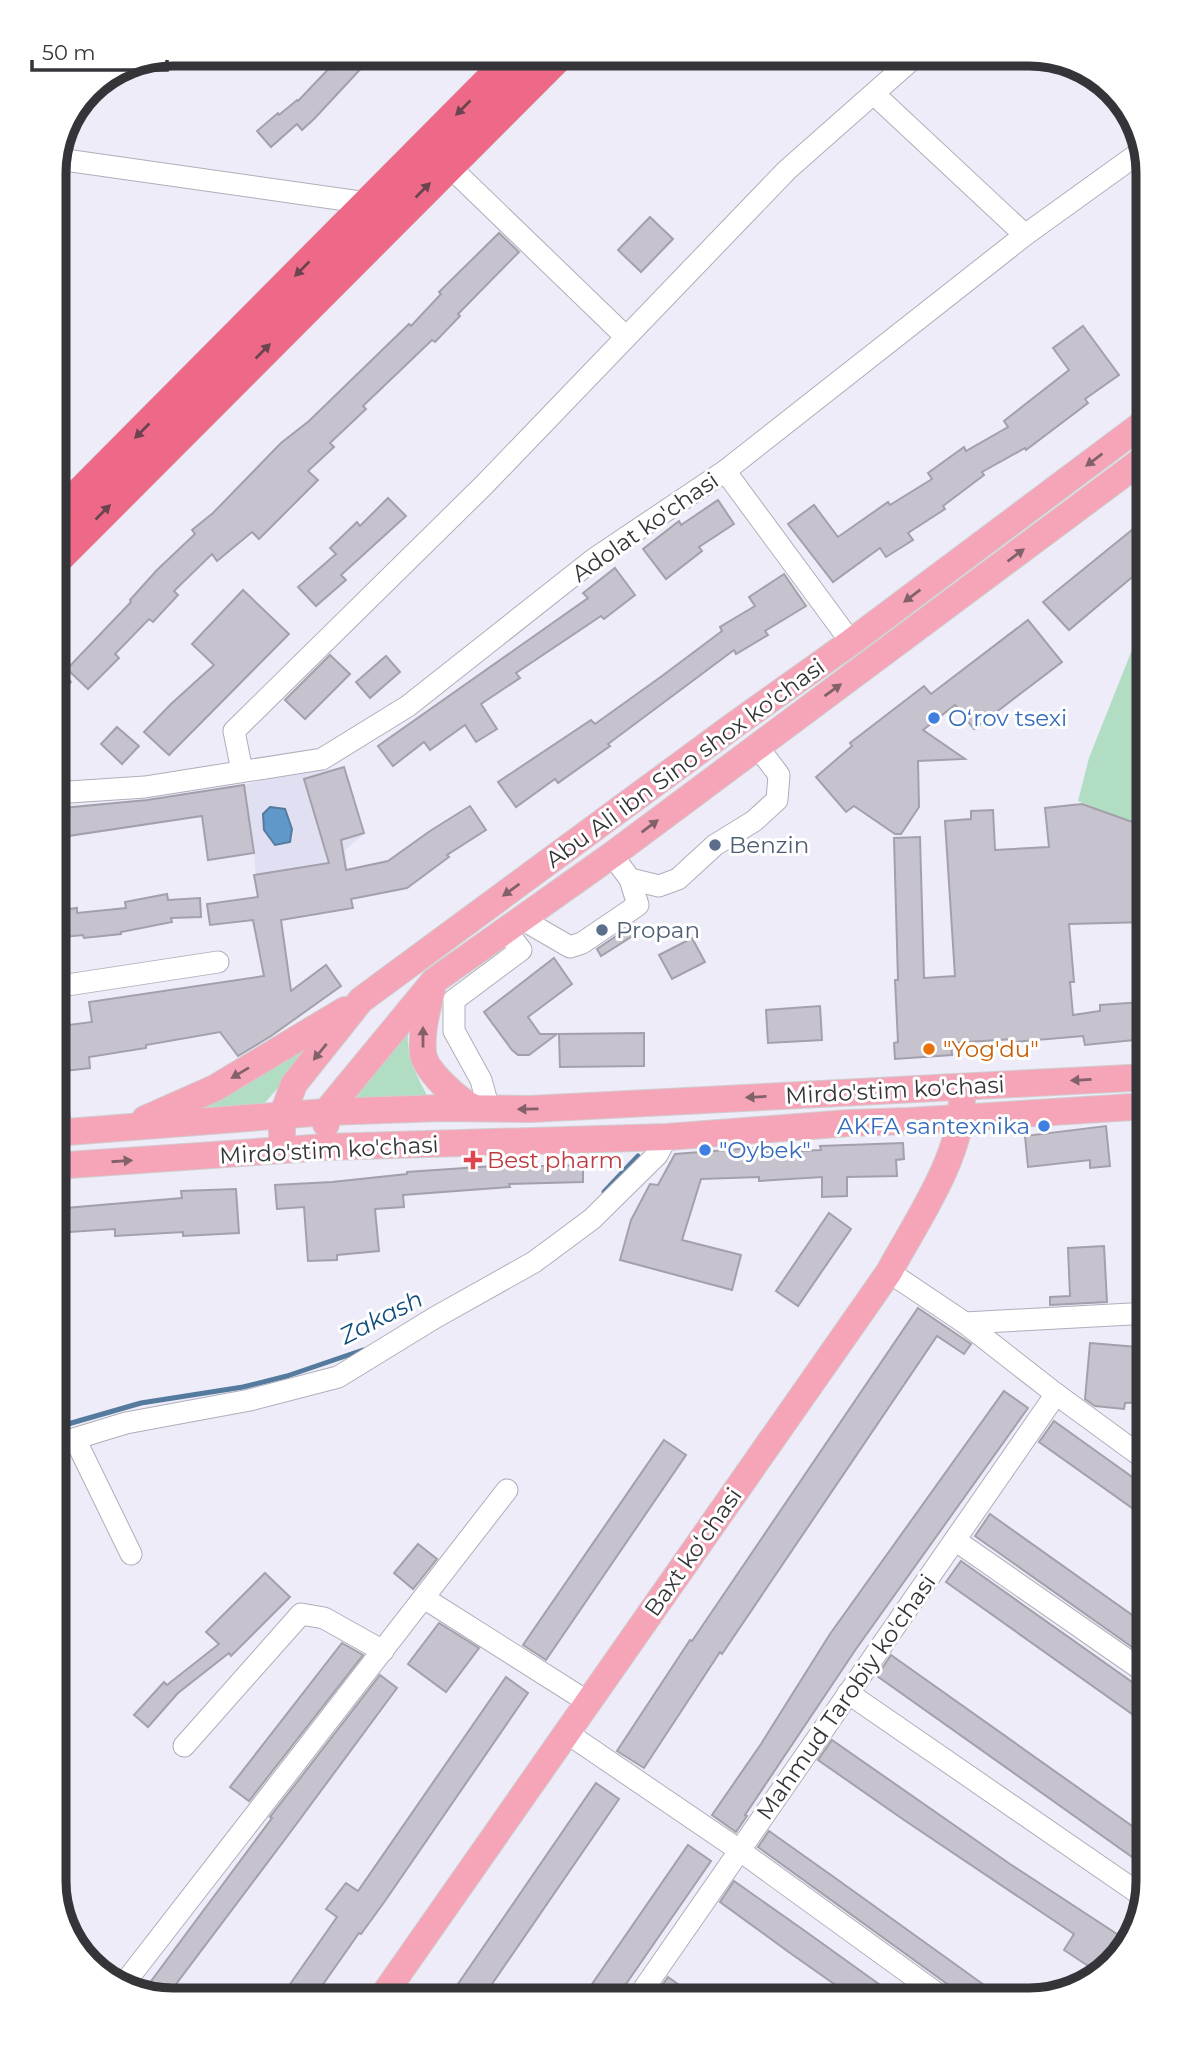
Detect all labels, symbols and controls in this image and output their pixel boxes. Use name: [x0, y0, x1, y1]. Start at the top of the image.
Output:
scale bar: [32, 28, 166, 72]
text: 50 m: [42, 40, 96, 65]
one-way arrow: [454, 99, 471, 116]
one-way arrow: [415, 181, 432, 198]
one-way arrow: [294, 260, 311, 276]
one-way arrow: [255, 343, 271, 359]
one-way arrow: [134, 422, 151, 439]
one-way arrow: [1085, 453, 1103, 467]
street label: Adolat ko'chasi: [566, 466, 724, 588]
one-way arrow: [94, 504, 111, 521]
one-way arrow: [1006, 547, 1024, 562]
one-way arrow: [903, 589, 921, 603]
street label: Abu Ali ibn Sino shox ko'chasi: [540, 652, 830, 874]
one-way arrow: [824, 684, 842, 698]
place label: Oʻrov tsexi: [948, 704, 1067, 732]
marker: Oʻrov tsexi: [926, 710, 942, 726]
one-way arrow: [641, 819, 660, 833]
place label: Benzin: [729, 831, 809, 859]
marker: Benzin: [707, 837, 723, 853]
one-way arrow: [502, 883, 520, 897]
place label: Propan: [616, 916, 700, 944]
marker: Propan: [594, 922, 610, 938]
one-way arrow: [417, 1026, 429, 1048]
place label: "Yog'du": [943, 1035, 1039, 1063]
marker: "Yog'du": [921, 1041, 937, 1057]
one-way arrow: [312, 1042, 327, 1060]
one-way arrow: [230, 1067, 249, 1080]
street label: Mirdo'stim ko'chasi: [785, 1070, 1005, 1110]
one-way arrow: [1069, 1075, 1091, 1086]
one-way arrow: [744, 1091, 766, 1102]
one-way arrow: [517, 1103, 539, 1115]
place label: AKFA santexnika: [837, 1112, 1030, 1140]
marker: AKFA santexnika: [1036, 1118, 1052, 1134]
street label: Mirdo'stim ko'chasi: [219, 1130, 439, 1170]
place label: "Oybek": [719, 1136, 811, 1164]
marker: "Oybek": [697, 1142, 713, 1158]
place label: Best pharm: [487, 1146, 623, 1174]
marker: Best pharm: [465, 1152, 481, 1168]
one-way arrow: [112, 1156, 134, 1167]
water label: Zakash: [334, 1284, 427, 1351]
street label: Baxt koʻchasi: [638, 1482, 748, 1622]
street label: Mahmud Tarobiy ko'chasi: [750, 1569, 942, 1825]

